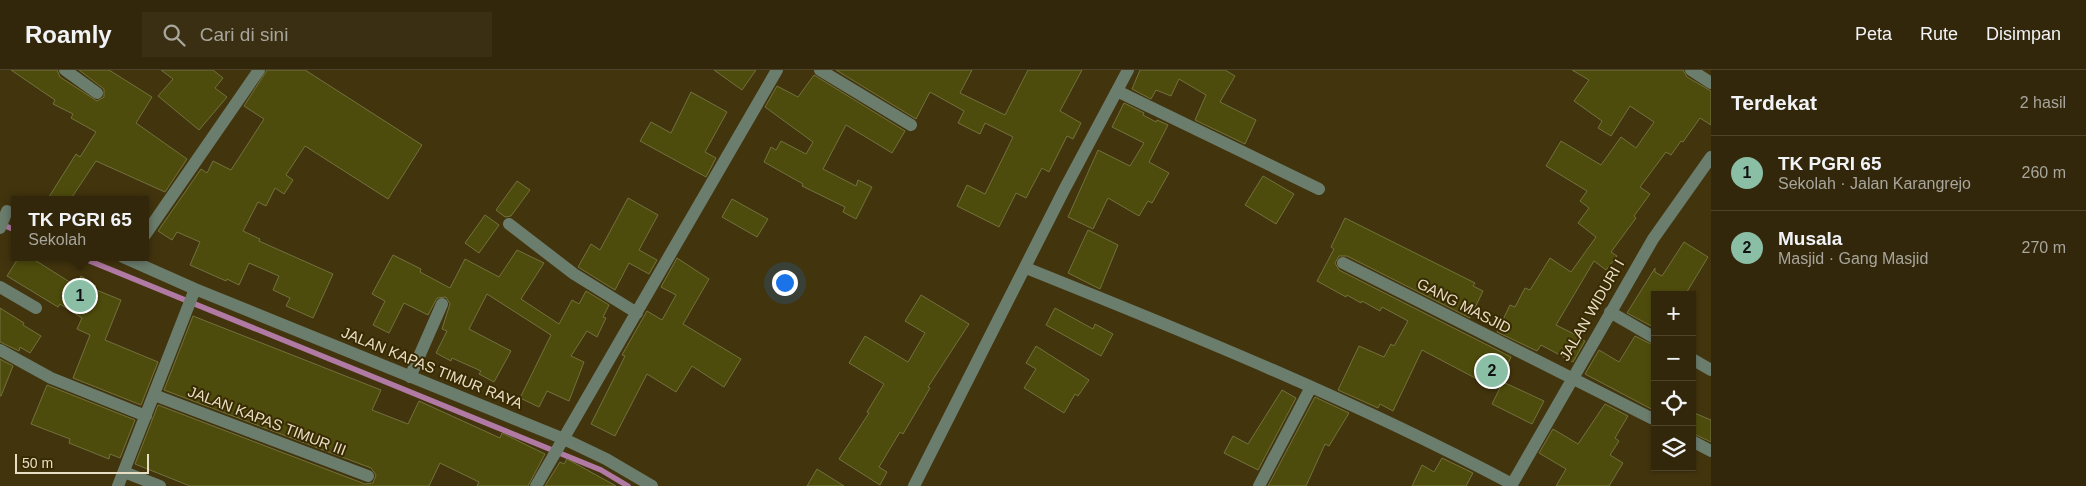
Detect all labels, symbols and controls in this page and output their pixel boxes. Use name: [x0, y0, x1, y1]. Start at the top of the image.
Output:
search box: [142, 12, 492, 57]
text: Roamly: [25, 21, 112, 48]
icon: search: [160, 21, 188, 49]
text: Cari di sini: [200, 24, 288, 45]
text: Peta: [1855, 24, 1892, 44]
text: Rute: [1920, 24, 1958, 44]
text: Disimpan: [1986, 24, 2061, 44]
text: Terdekat: [1731, 91, 1817, 114]
text: 2 hasil: [2020, 94, 2066, 111]
text: TK PGRI 65: [1778, 153, 1881, 174]
text: 1: [1743, 164, 1751, 181]
text: 260 m: [2022, 164, 2066, 181]
text: Sekolah · Jalan Karangrejo: [1778, 175, 1971, 192]
popup: [11, 196, 149, 261]
text: TK PGRI 65: [28, 209, 132, 230]
text: Musala: [1778, 228, 1842, 249]
text: Sekolah: [28, 231, 86, 248]
text: 2: [1743, 239, 1751, 256]
text: 270 m: [2022, 239, 2066, 256]
text: Masjid · Gang Masjid: [1778, 250, 1928, 267]
street label: JALAN WIDURI I: [1556, 256, 1627, 363]
your location: [772, 270, 798, 296]
street label: GANG MASJID: [1414, 275, 1514, 337]
pin: 1: [64, 277, 96, 315]
map controls: [1651, 291, 1696, 471]
button: +: [1651, 291, 1696, 336]
street label: JALAN KAPAS TIMUR RAYA: [339, 323, 525, 412]
button: −: [1651, 336, 1696, 381]
pin: 2: [1476, 352, 1508, 390]
button: locate: [1651, 381, 1696, 426]
street label: JALAN KAPAS TIMUR III: [186, 383, 349, 459]
button: layers: [1651, 426, 1696, 471]
scale bar: [15, 451, 149, 474]
text: 50 m: [22, 455, 53, 471]

